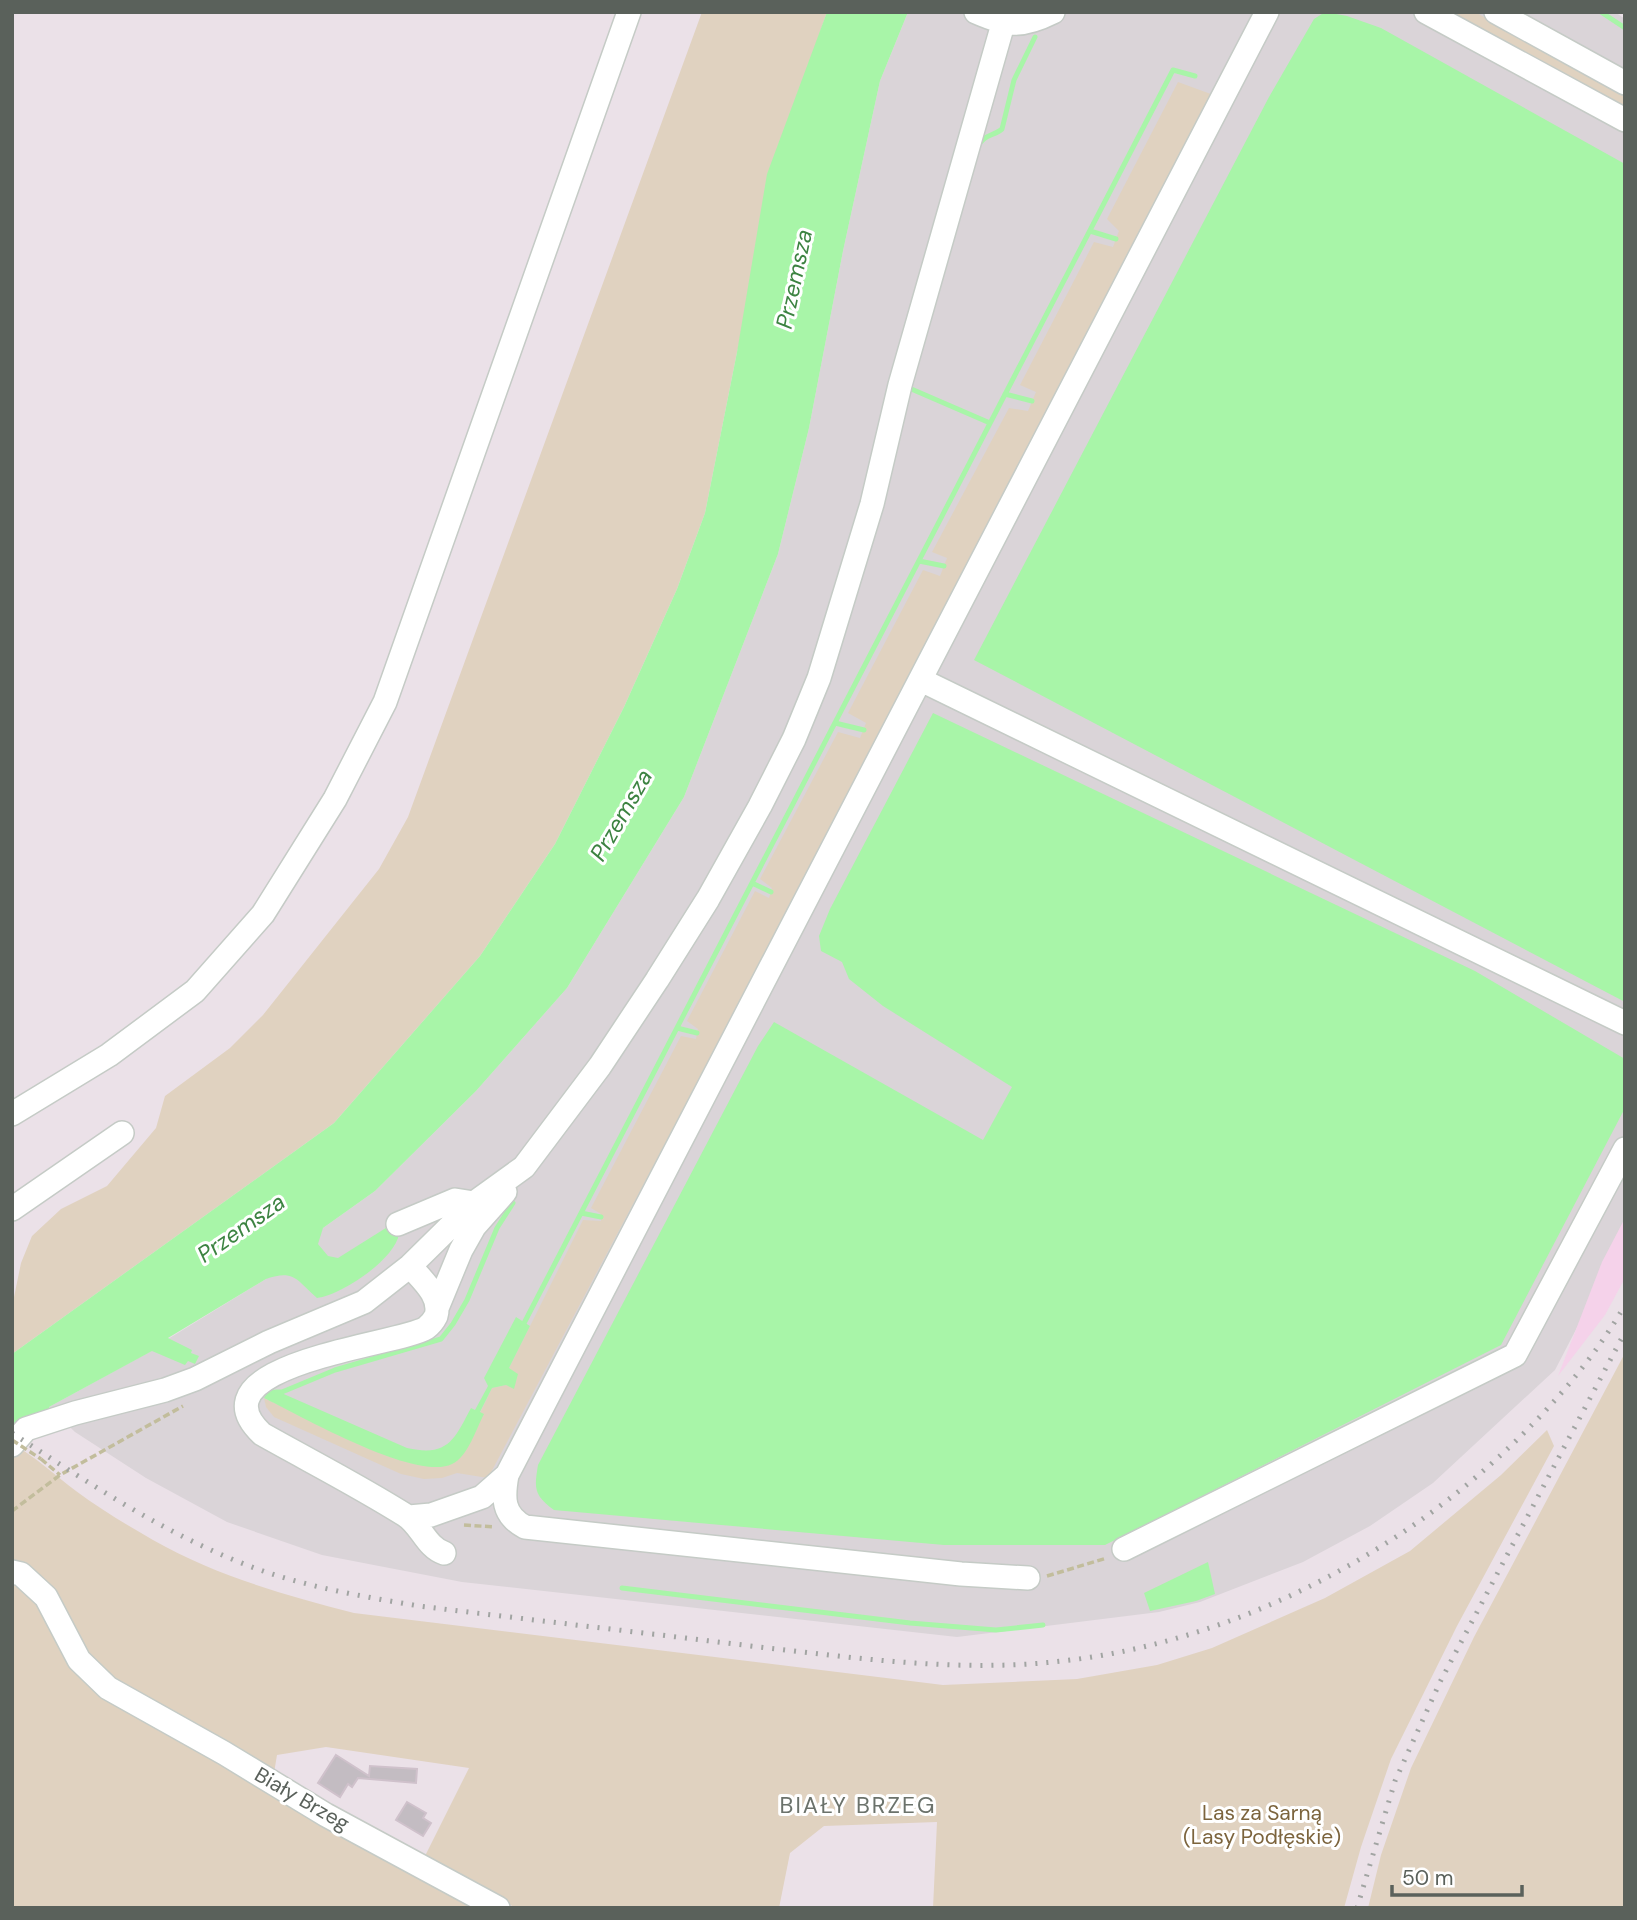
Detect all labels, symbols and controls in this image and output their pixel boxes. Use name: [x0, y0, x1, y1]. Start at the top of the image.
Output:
water label: Przemsza: [769, 226, 819, 332]
water label: Przemsza: [583, 764, 659, 866]
water label: Przemsza: [191, 1187, 291, 1269]
street label: Biały Brzeg: [249, 1761, 355, 1838]
district label: BIAŁY BRZEG: [780, 1790, 936, 1820]
park label: Las za Sarną (Lasy Podłęskie): [1183, 1799, 1341, 1851]
scale bar: [1392, 1854, 1522, 1898]
text: 50 m: [1402, 1864, 1453, 1892]

